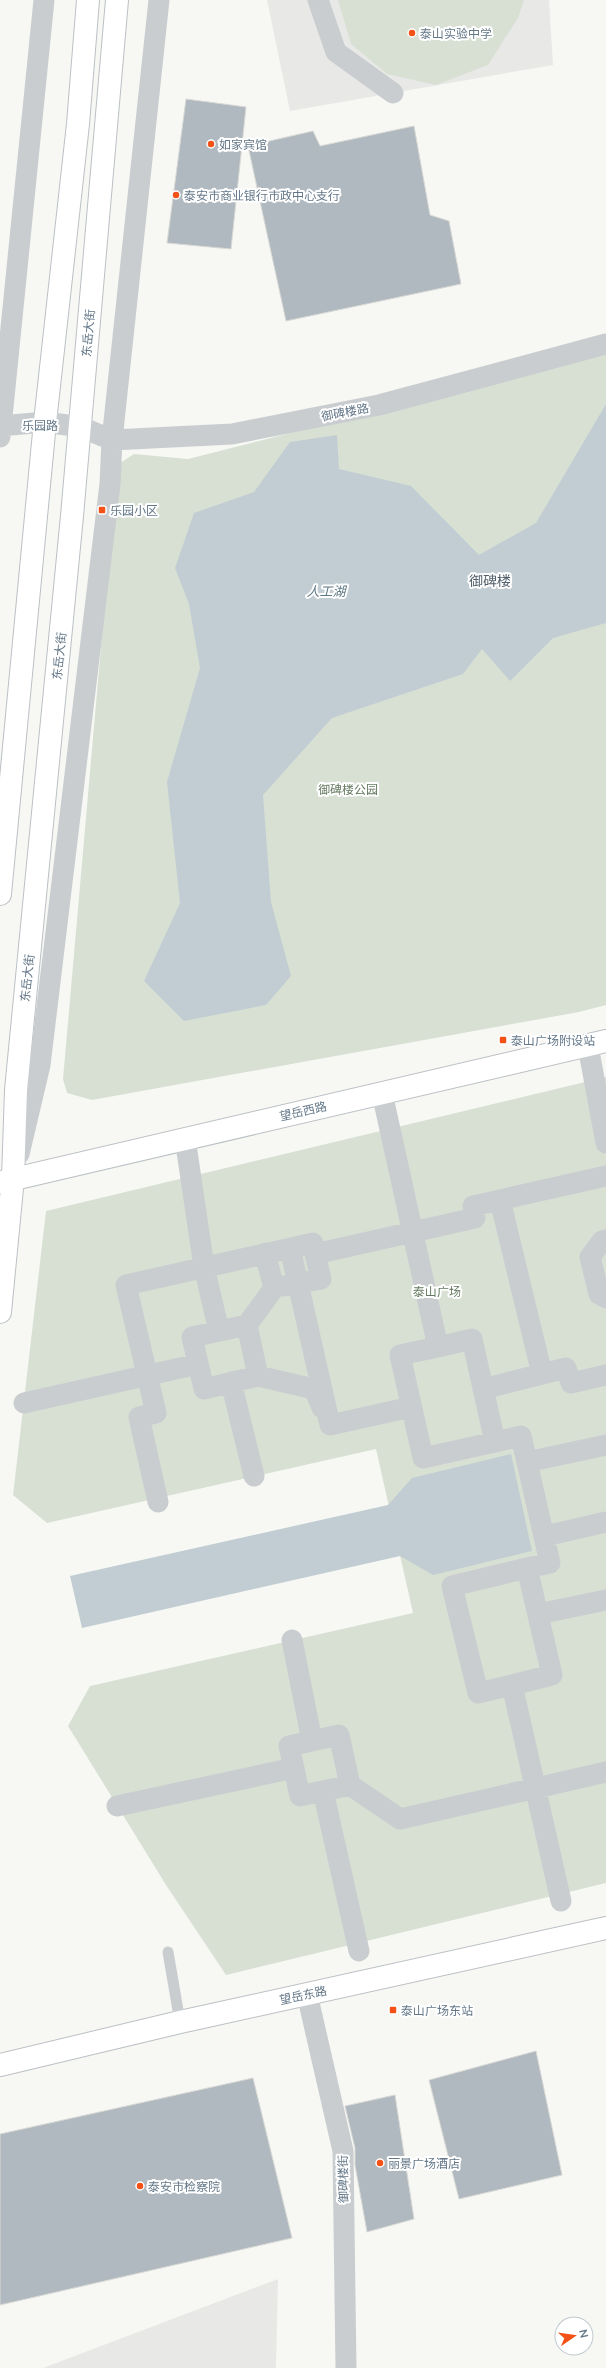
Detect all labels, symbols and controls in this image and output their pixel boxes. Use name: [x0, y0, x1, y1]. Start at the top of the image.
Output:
place label: 泰山实验中学: [420, 26, 492, 41]
marker: 泰山实验中学: [407, 28, 417, 38]
place label: 如家宾馆: [219, 137, 267, 152]
marker: 如家宾馆: [206, 139, 216, 149]
place label: 泰安市商业银行市政中心支行: [184, 188, 340, 203]
marker: 泰安市商业银行市政中心支行: [171, 190, 181, 200]
street label: 东岳大街: [78, 308, 98, 358]
street label: 御碑楼路: [320, 400, 370, 424]
street label: 乐园路: [22, 418, 58, 433]
place label: 乐园小区: [110, 503, 158, 518]
marker: 乐园小区: [97, 505, 107, 515]
district label: 御碑楼: [469, 572, 511, 590]
water label: 人工湖: [306, 583, 347, 599]
street label: 东岳大街: [49, 631, 69, 681]
park label: 御碑楼公园: [318, 782, 378, 797]
street label: 东岳大街: [17, 953, 37, 1003]
place label: 泰山广场附设站: [511, 1033, 595, 1048]
marker: 泰山广场附设站: [498, 1035, 508, 1045]
street label: 望岳西路: [278, 1098, 328, 1124]
park label: 泰山广场: [413, 1284, 461, 1299]
street label: 望岳东路: [278, 1983, 328, 2007]
place label: 泰山广场东站: [401, 2003, 473, 2018]
marker: 泰山广场东站: [388, 2005, 398, 2015]
street label: 御碑楼街: [335, 2155, 351, 2203]
place label: 丽景广场酒店: [388, 2156, 460, 2171]
marker: 丽景广场酒店: [375, 2158, 385, 2168]
place label: 泰安市检察院: [148, 2179, 220, 2194]
marker: 泰安市检察院: [135, 2181, 145, 2191]
north arrow: [554, 2316, 594, 2356]
text: N: [576, 2328, 591, 2339]

